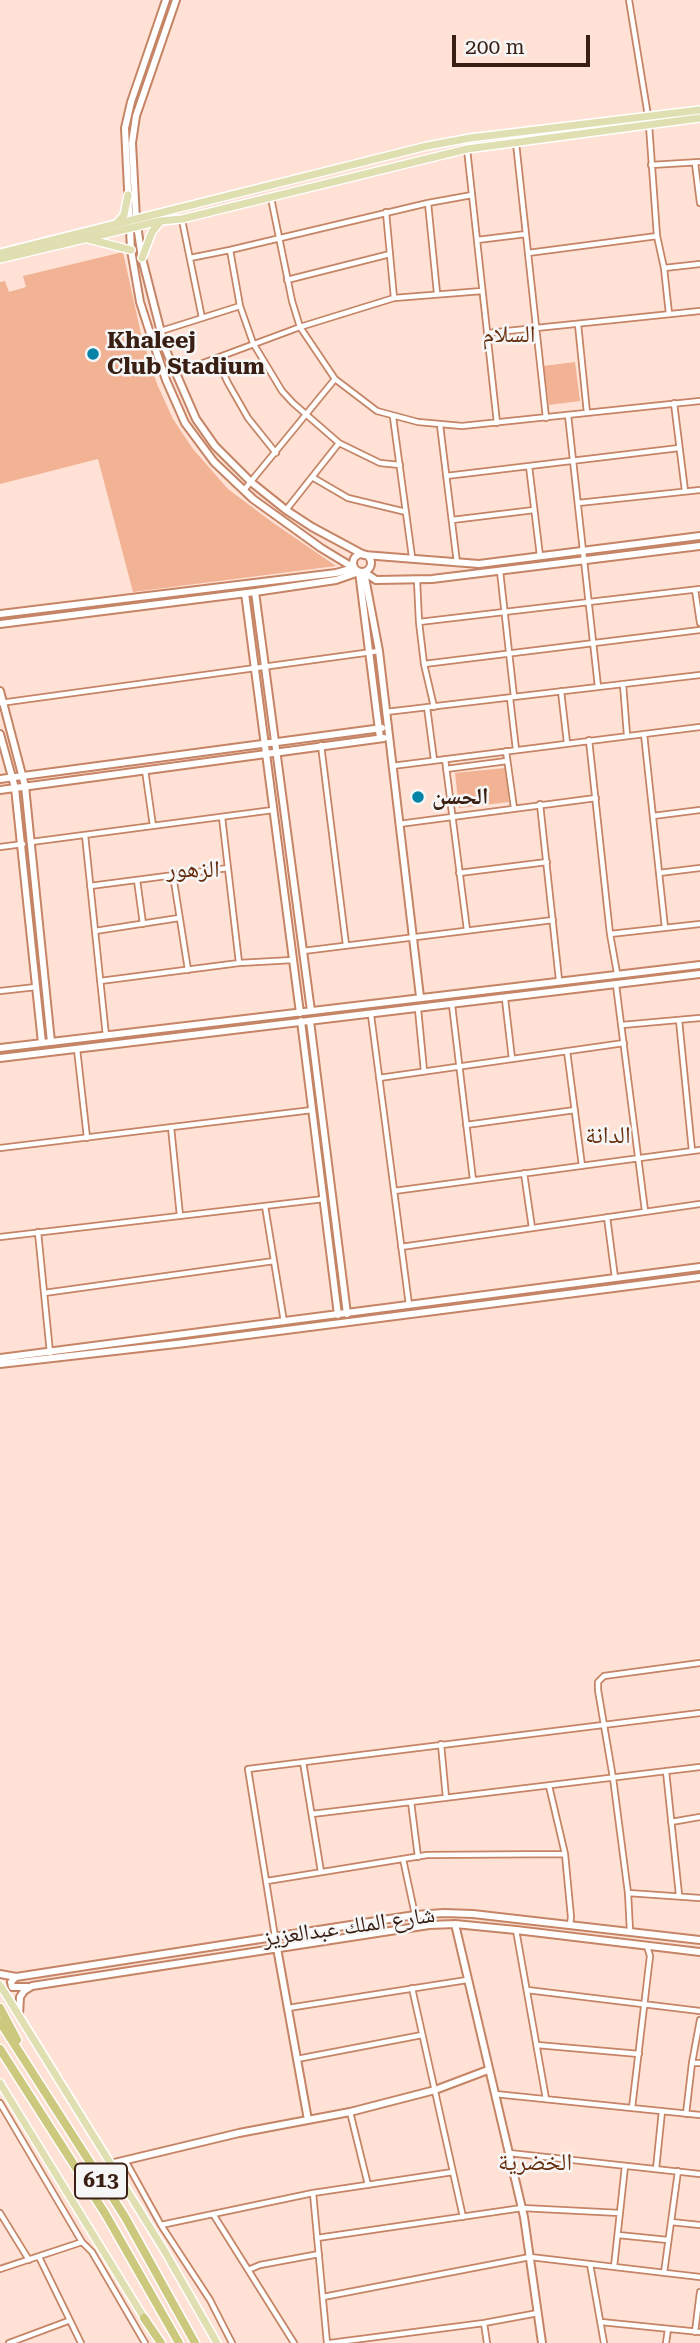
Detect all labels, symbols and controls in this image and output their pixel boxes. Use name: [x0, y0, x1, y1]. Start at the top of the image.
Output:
scale bar: [455, 21, 593, 65]
text: 200 m: [465, 35, 525, 59]
district label: السلام: [482, 321, 536, 349]
place label: Khaleej Club Stadium: [107, 327, 265, 381]
marker: Khaleej Club Stadium: [85, 346, 101, 362]
place label: الحسن: [432, 783, 488, 811]
marker: الحسن: [410, 789, 426, 805]
district label: الزهور: [166, 856, 220, 884]
district label: الدانة: [585, 1122, 631, 1150]
street label: شارع الملك عبدالعزيز: [261, 1901, 437, 1953]
district label: الخضرية: [498, 2149, 572, 2177]
road number: 613: [75, 2164, 127, 2198]

